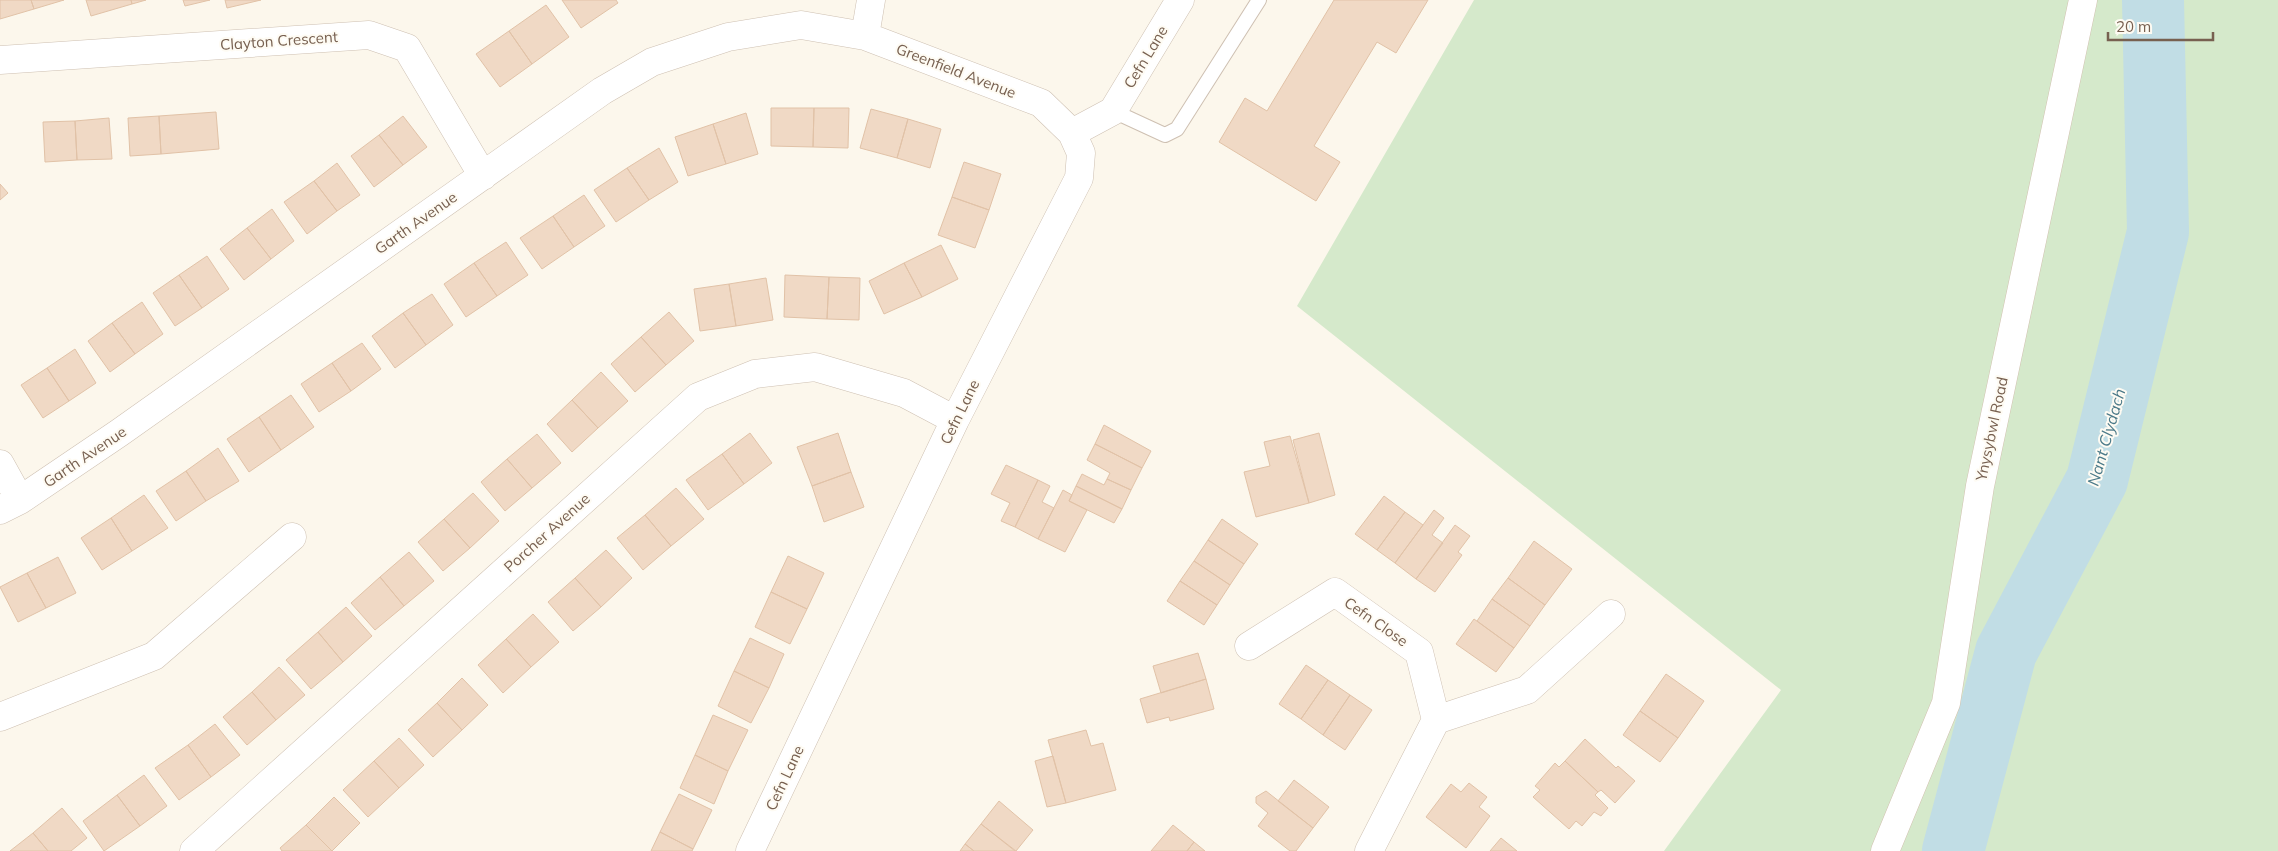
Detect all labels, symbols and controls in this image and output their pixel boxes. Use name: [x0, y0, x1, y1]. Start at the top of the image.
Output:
scale bar: [2108, 10, 2213, 42]
text: 20 m: [2116, 17, 2151, 36]
street label: Cefn Lane: [1119, 22, 1172, 92]
street label: Clayton Crescent: [219, 27, 338, 54]
street label: Greenfield Avenue: [894, 39, 1019, 102]
street label: Garth Avenue: [371, 187, 460, 258]
street label: Ynysybwl Road: [1971, 375, 2012, 484]
street label: Cefn Lane: [936, 376, 983, 447]
water label: Nant Clydach: [2083, 386, 2129, 488]
street label: Garth Avenue: [40, 422, 130, 491]
street label: Porcher Avenue: [500, 489, 594, 576]
street label: Cefn Close: [1341, 593, 1412, 651]
street label: Cefn Lane: [761, 742, 808, 813]

